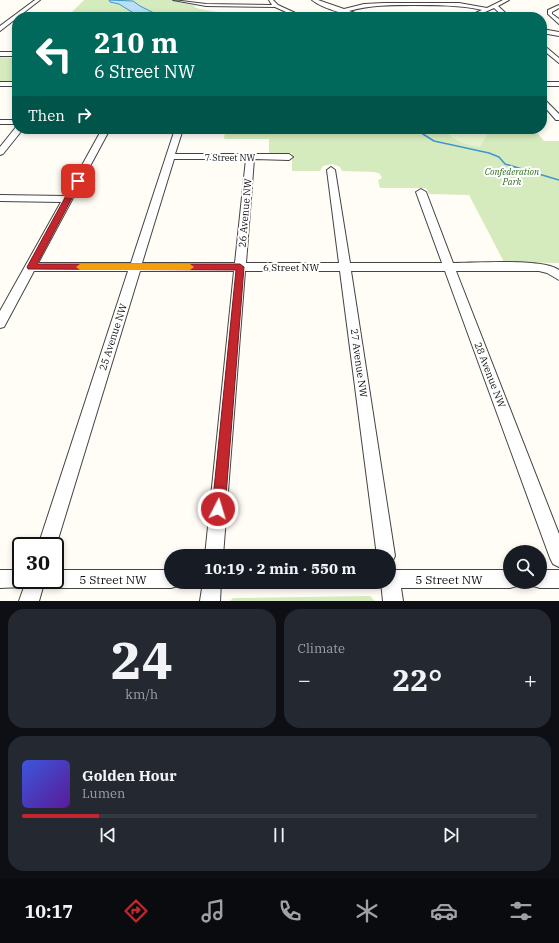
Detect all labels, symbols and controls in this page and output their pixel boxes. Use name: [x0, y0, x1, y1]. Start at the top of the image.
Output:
text: 210 m: [94, 24, 178, 61]
icon: left: [28, 28, 80, 80]
text: 6 Street NW: [94, 60, 195, 83]
icon: right: [73, 104, 95, 126]
text: Then: [28, 106, 65, 125]
street label: 7 Street NW: [205, 152, 256, 163]
pin: [61, 164, 95, 198]
park label: Confederation Park: [485, 166, 539, 187]
icon: arrive: [67, 170, 89, 192]
street label: 26 Avenue NW: [236, 178, 255, 248]
street label: 6 Street NW: [263, 261, 319, 274]
street label: 25 Avenue NW: [96, 302, 130, 372]
street label: 27 Avenue NW: [348, 328, 370, 399]
street label: 28 Avenue NW: [472, 340, 509, 410]
position arrow: [197, 488, 239, 530]
speed limit sign: 30: [12, 537, 64, 589]
map controls: [503, 545, 547, 589]
button: search: [503, 545, 547, 589]
text: 10:19 · 2 min · 550 m: [204, 559, 356, 578]
street label: 5 Street NW: [79, 572, 147, 587]
street label: 5 Street NW: [415, 572, 483, 587]
text: 24: [111, 626, 173, 693]
text: Climate: [298, 640, 345, 657]
text: 22°: [392, 660, 442, 699]
text: −: [298, 665, 311, 694]
text: +: [524, 665, 537, 694]
text: km/h: [125, 686, 158, 703]
text: Golden Hour: [82, 766, 177, 785]
text: Lumen: [82, 785, 125, 802]
icon: previous: [97, 824, 119, 846]
icon: pause: [268, 824, 290, 846]
icon: next: [440, 824, 462, 846]
icon: directions: [122, 897, 150, 925]
icon: music: [199, 897, 227, 925]
icon: phone: [276, 897, 304, 925]
icon: climate: [353, 897, 381, 925]
icon: car: [430, 897, 458, 925]
icon: filters: [507, 897, 535, 925]
text: 10:17: [24, 900, 73, 923]

